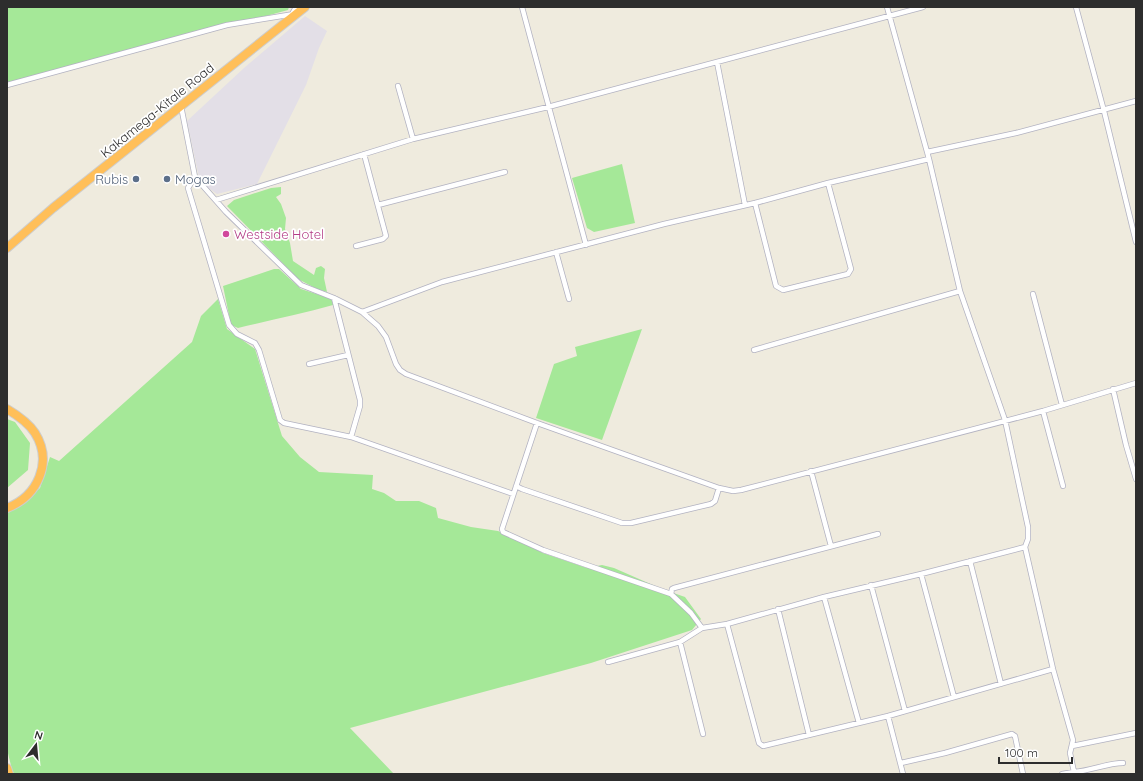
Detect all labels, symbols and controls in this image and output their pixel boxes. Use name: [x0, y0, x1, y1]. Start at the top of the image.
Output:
street label: Kakamega-Kitale Road: [97, 59, 217, 161]
place label: Rubis: [95, 171, 128, 187]
place label: Mogas: [175, 171, 216, 187]
marker: Rubis: [131, 174, 141, 184]
marker: Mogas: [162, 174, 172, 184]
place label: Westside Hotel: [234, 226, 324, 242]
marker: Westside Hotel: [221, 229, 231, 239]
north arrow: [16, 725, 56, 765]
text: N: [33, 728, 45, 743]
scale bar: [999, 739, 1072, 765]
text: 100 m: [1005, 745, 1038, 760]

